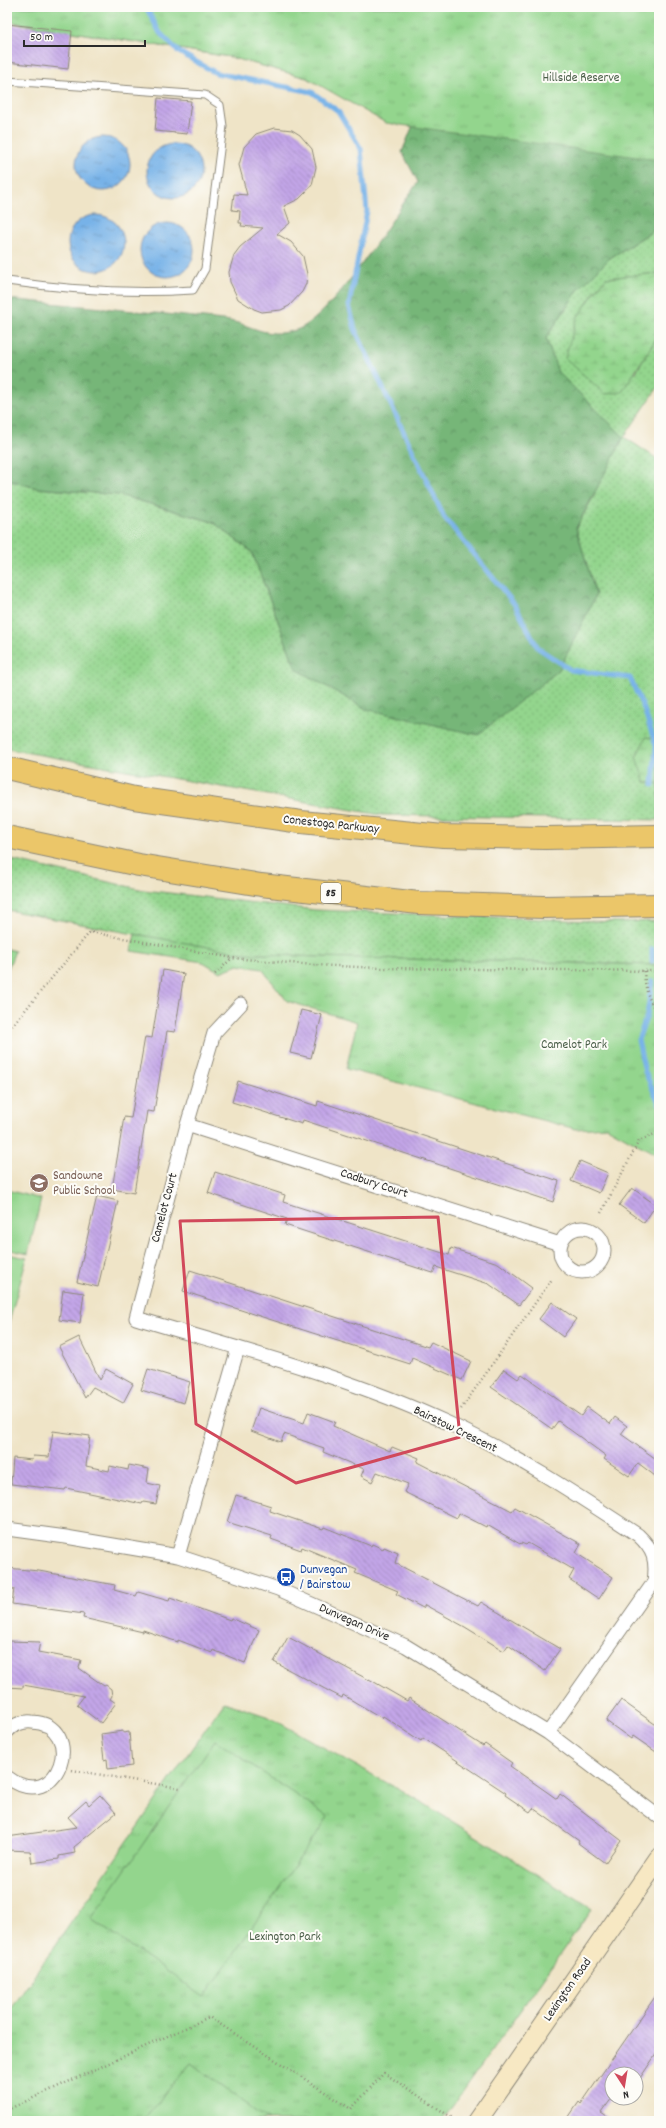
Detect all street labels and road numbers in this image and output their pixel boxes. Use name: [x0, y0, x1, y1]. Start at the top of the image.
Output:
street label: Conestoga Parkway: [282, 811, 381, 840]
road number: 85: [321, 883, 341, 903]
street label: Cadbury Court: [338, 1164, 411, 1204]
street label: Camelot Court: [147, 1171, 183, 1245]
street label: Bairstow Crescent: [410, 1402, 500, 1459]
street label: Dunvegan Drive: [316, 1599, 393, 1647]
street label: Lexington Road: [539, 1954, 597, 2026]

